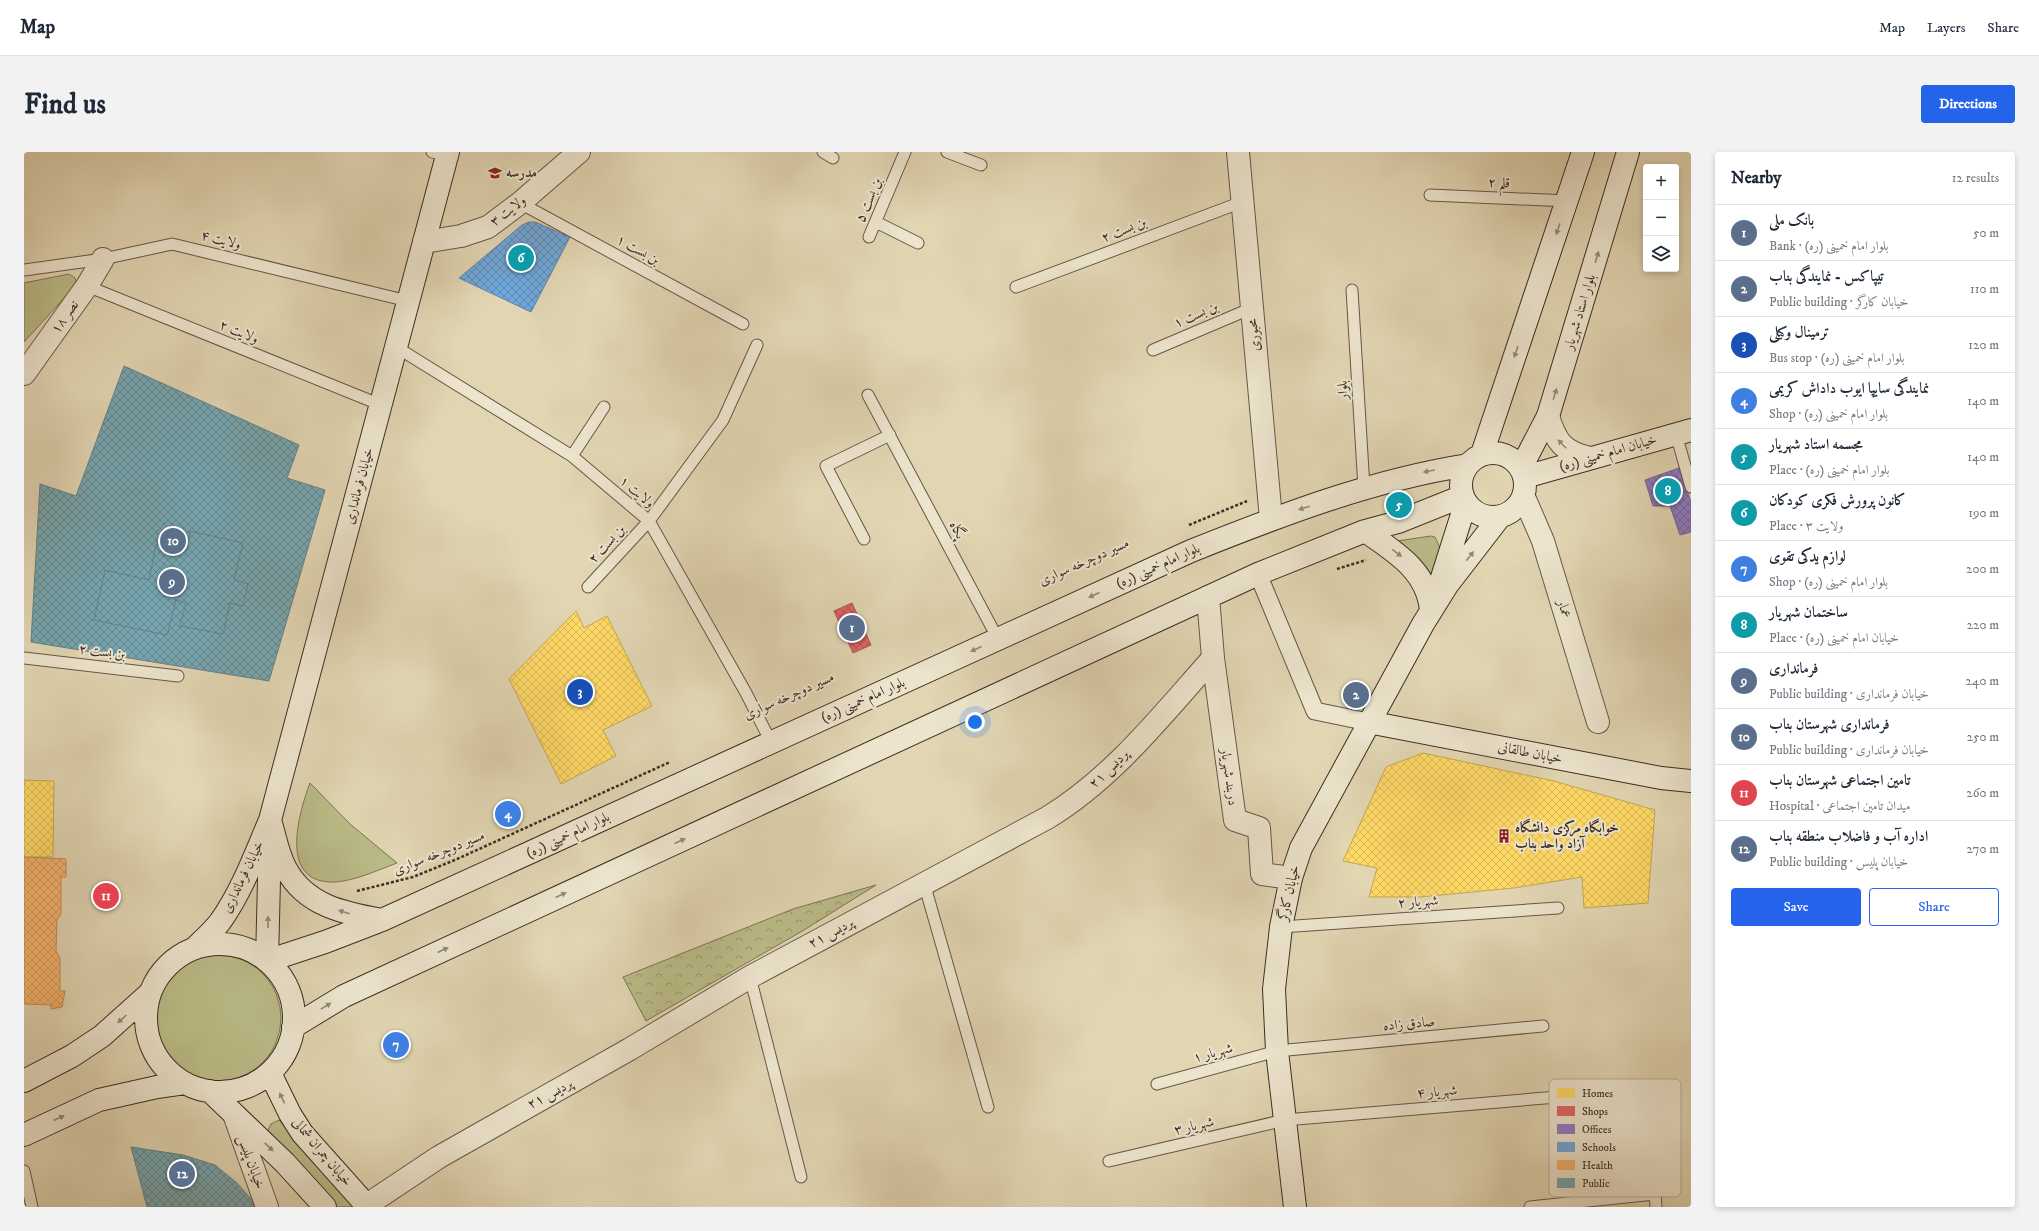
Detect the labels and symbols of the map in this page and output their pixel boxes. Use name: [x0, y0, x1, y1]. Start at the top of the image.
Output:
place label: مدرسه: [506, 164, 537, 182]
school or university icon: مدرسه: [487, 165, 503, 181]
street label: قلم ۲: [1487, 173, 1511, 198]
street label: بن بست ۵: [852, 174, 887, 225]
street label: ولایت ۳: [486, 192, 530, 230]
street label: بن بست ۲: [1099, 213, 1150, 247]
one-way arrow: [1555, 223, 1561, 235]
street label: ولایت ۴: [199, 226, 243, 254]
street label: بن بست ۱: [613, 231, 663, 269]
pin: 6: [508, 243, 534, 273]
one-way arrow: [1594, 250, 1600, 262]
street label: بلوار استاد شهریار: [1559, 272, 1600, 354]
street label: نصر ۱۸: [47, 296, 83, 337]
street label: بن بست ۱: [1171, 297, 1222, 332]
street label: ولایت ۲: [217, 316, 261, 348]
street label: محبوری: [1244, 317, 1264, 352]
one-way arrow: [1512, 346, 1518, 358]
street label: بلوار: [1333, 380, 1353, 402]
one-way arrow: [1552, 388, 1558, 400]
street label: خیابان امام خمینی (ره): [1557, 430, 1660, 478]
one-way arrow: [1557, 439, 1567, 449]
street label: خیابان فرمانداری: [340, 446, 378, 526]
one-way arrow: [1423, 468, 1435, 474]
street label: ولایت ۱: [616, 472, 658, 512]
pin: 8: [1655, 476, 1681, 506]
pin: 5: [1386, 490, 1412, 520]
one-way arrow: [1298, 505, 1310, 511]
street label: پگاه: [944, 517, 971, 544]
street label: بن بست ۲: [584, 520, 630, 567]
pin: 10: [160, 526, 186, 556]
street label: مسیر دوچرخه سواری: [1036, 534, 1132, 590]
street label: بلوار امام خمینی (ره): [1113, 539, 1204, 595]
one-way arrow: [1391, 549, 1402, 557]
one-way arrow: [1465, 551, 1474, 562]
pin: 9: [159, 567, 185, 597]
one-way arrow: [1088, 592, 1100, 598]
street label: عمار: [1552, 596, 1575, 621]
pin: 1: [839, 613, 865, 643]
street label: بن بست ۲: [78, 640, 127, 664]
one-way arrow: [970, 646, 981, 652]
street label: مسیر دوچرخه سواری: [741, 668, 837, 724]
street label: بلوار امام خمینی (ره): [818, 673, 909, 729]
pin: 3: [567, 677, 593, 707]
pin: 2: [1343, 680, 1369, 710]
your location: [965, 712, 985, 732]
street label: خیابان طالقانی: [1496, 738, 1564, 768]
street label: پردیس ۲۱: [1085, 744, 1134, 792]
street label: دربند شهریار: [1216, 745, 1242, 807]
pin: 4: [495, 799, 521, 829]
street label: بلوار امام خمینی (ره): [523, 808, 614, 865]
place label: خوابگاه مرکزی دانشگاه آزاد واحد بناب: [1515, 818, 1619, 853]
street label: مسیر دوچرخه سواری: [391, 826, 487, 880]
building icon: خوابگاه مرکزی دانشگاه آزاد واحد بناب: [1496, 828, 1512, 844]
street label: خیابان فرمانداری: [218, 838, 268, 916]
one-way arrow: [674, 838, 685, 844]
street label: خیابان کارگر: [1272, 863, 1304, 925]
pin: 11: [93, 881, 119, 911]
one-way arrow: [556, 892, 567, 898]
street label: شهریار ۲: [1397, 892, 1439, 912]
one-way arrow: [337, 909, 349, 915]
street label: پردیس ۲۱: [805, 913, 858, 952]
one-way arrow: [265, 915, 271, 928]
one-way arrow: [438, 947, 449, 953]
one-way arrow: [320, 1003, 332, 1010]
street label: صادق زاده: [1382, 1013, 1436, 1035]
one-way arrow: [117, 1015, 127, 1024]
pin: 7: [383, 1030, 409, 1060]
street label: شهریار ۱: [1191, 1039, 1235, 1067]
street label: پردیس ۲۱: [524, 1074, 577, 1113]
legend: [1549, 1079, 1681, 1197]
street label: شهریار ۴: [1416, 1081, 1458, 1103]
text: Homes: [1582, 1087, 1613, 1101]
one-way arrow: [279, 1092, 285, 1104]
text: Shops: [1582, 1105, 1608, 1119]
street label: شهریار ۳: [1172, 1113, 1216, 1139]
street label: خیابان چمران شمالی: [288, 1114, 356, 1190]
one-way arrow: [54, 1115, 65, 1121]
text: Offices: [1582, 1123, 1612, 1137]
street label: خیابان پلیس: [232, 1132, 269, 1192]
text: Schools: [1582, 1141, 1616, 1155]
one-way arrow: [264, 1142, 274, 1152]
pin: 12: [169, 1159, 195, 1189]
text: Health: [1582, 1159, 1613, 1173]
text: Public: [1582, 1177, 1610, 1191]

